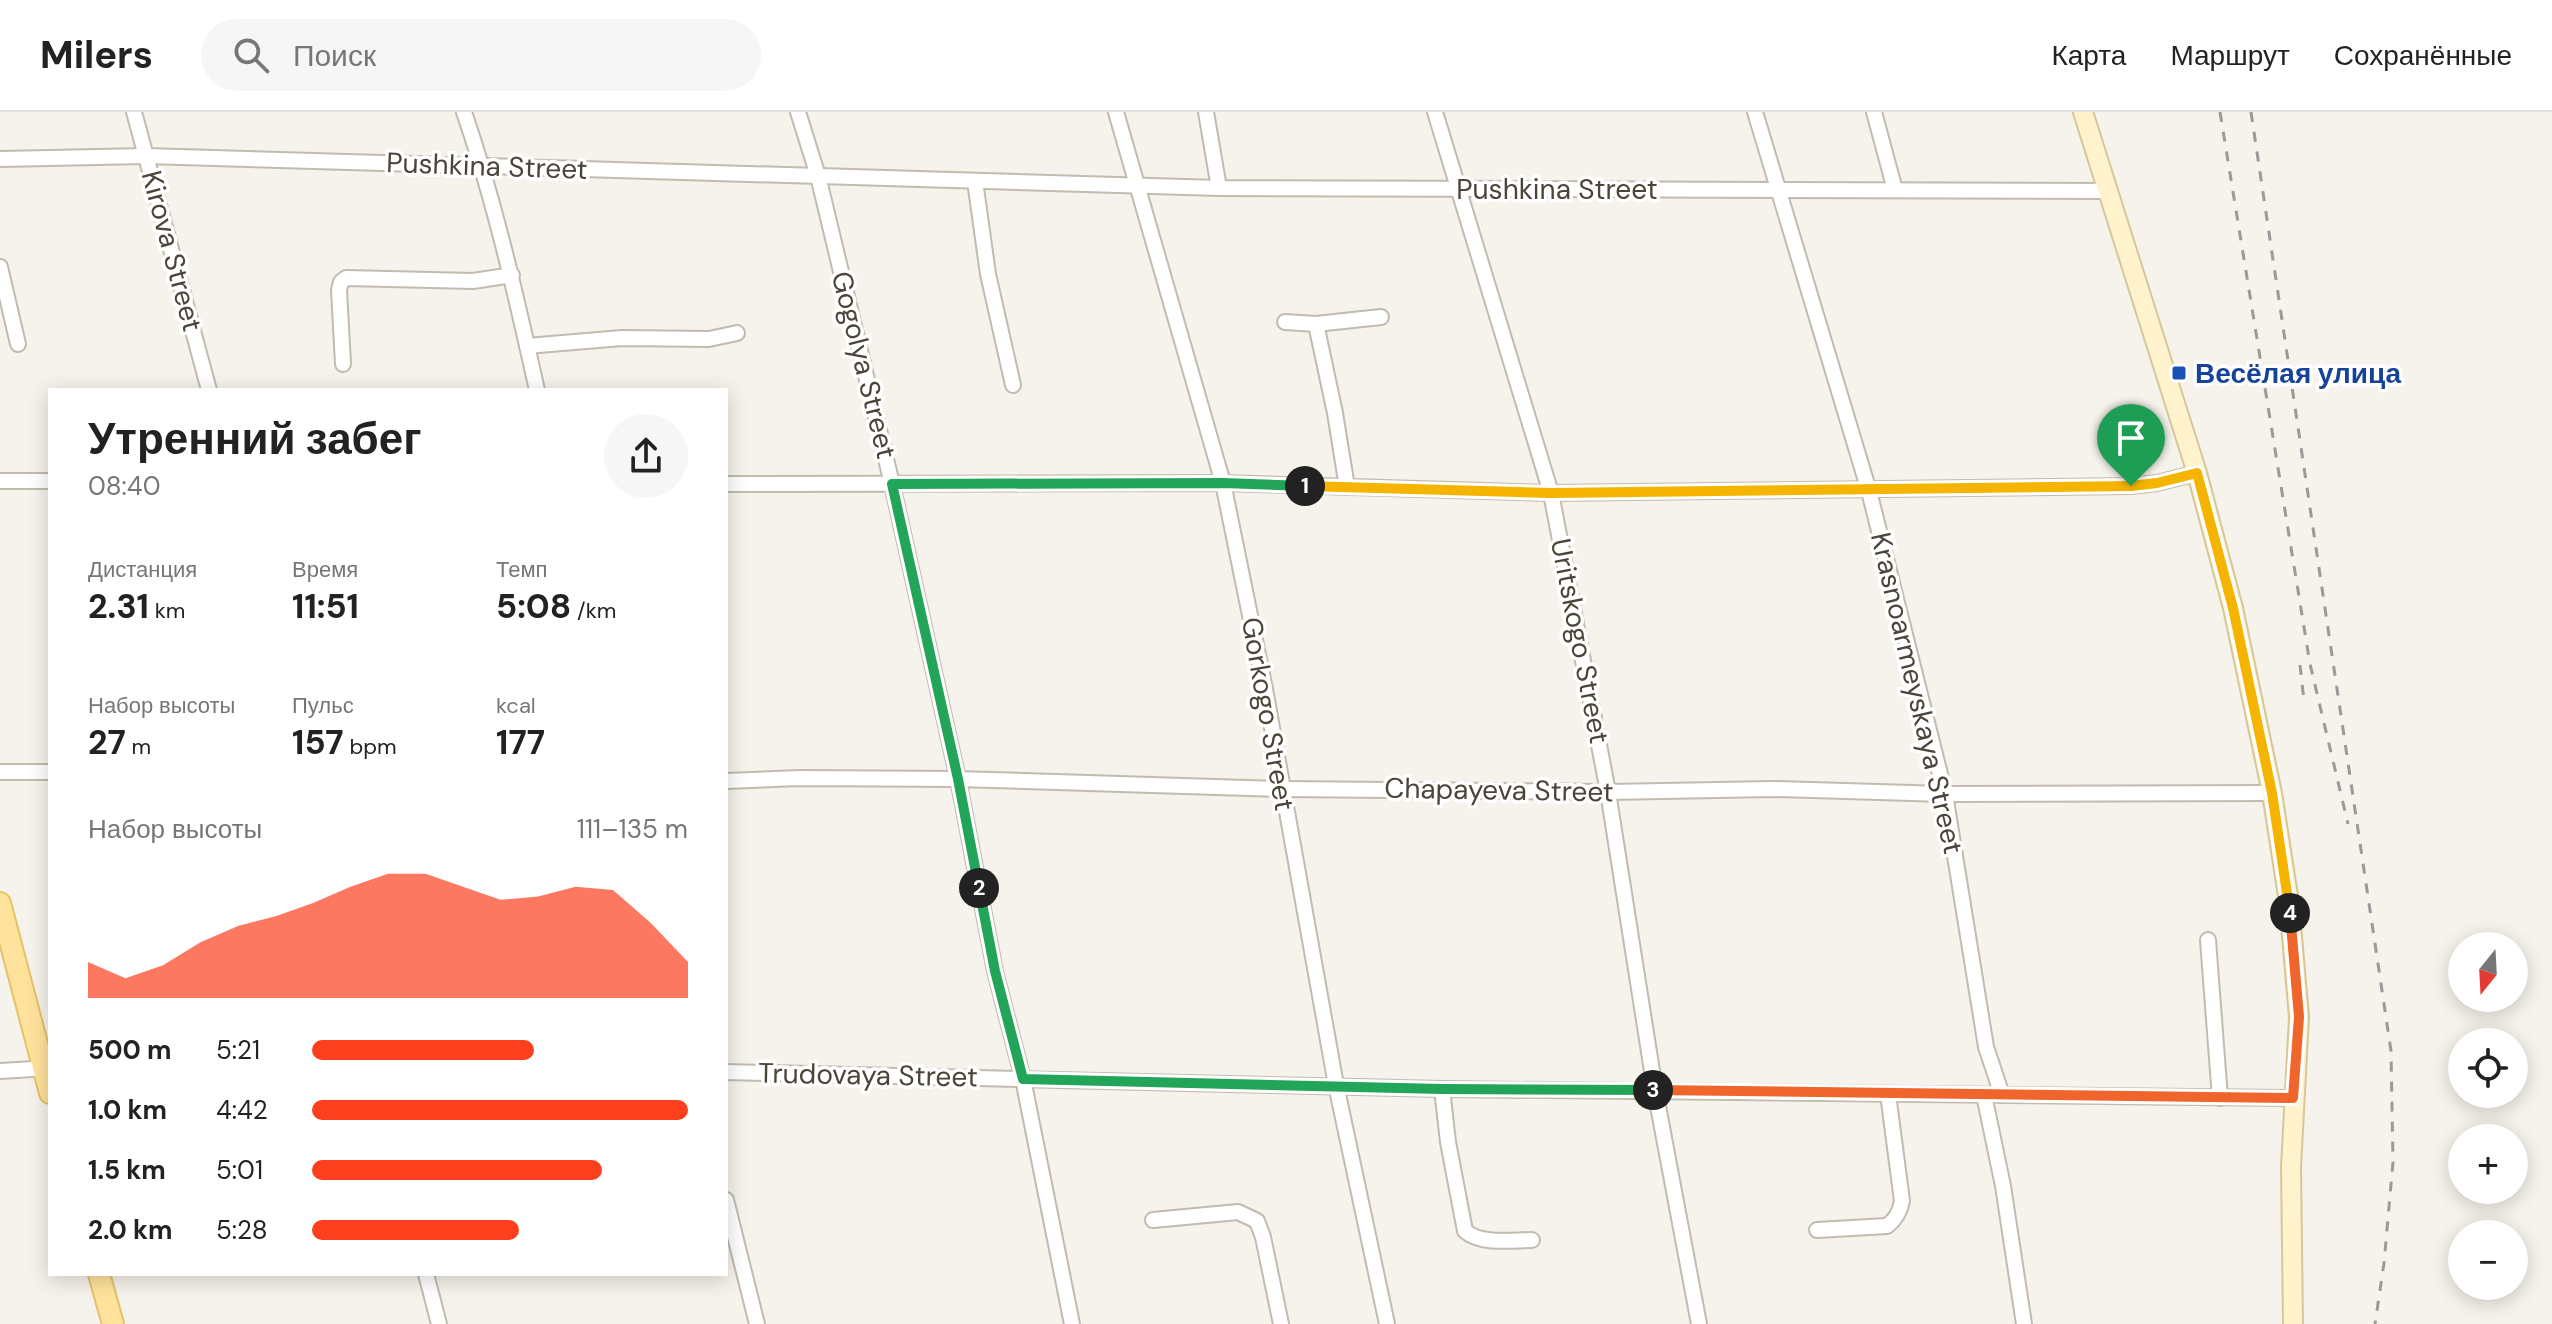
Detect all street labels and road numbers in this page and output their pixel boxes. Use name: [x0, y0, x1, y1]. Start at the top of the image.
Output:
street label: Pushkina Street: [386, 144, 588, 188]
street label: Kirova Street: [133, 167, 211, 335]
street label: Pushkina Street: [1456, 171, 1658, 208]
street label: Gogolya Street: [823, 267, 905, 463]
street label: Krasnoarmeyskaya Street: [1862, 529, 1972, 857]
street label: Uritskogo Street: [1542, 535, 1618, 747]
street label: Gorkogo Street: [1233, 614, 1303, 814]
street label: Chapayeva Street: [1384, 770, 1614, 810]
street label: Trudovaya Street: [758, 1055, 978, 1095]

